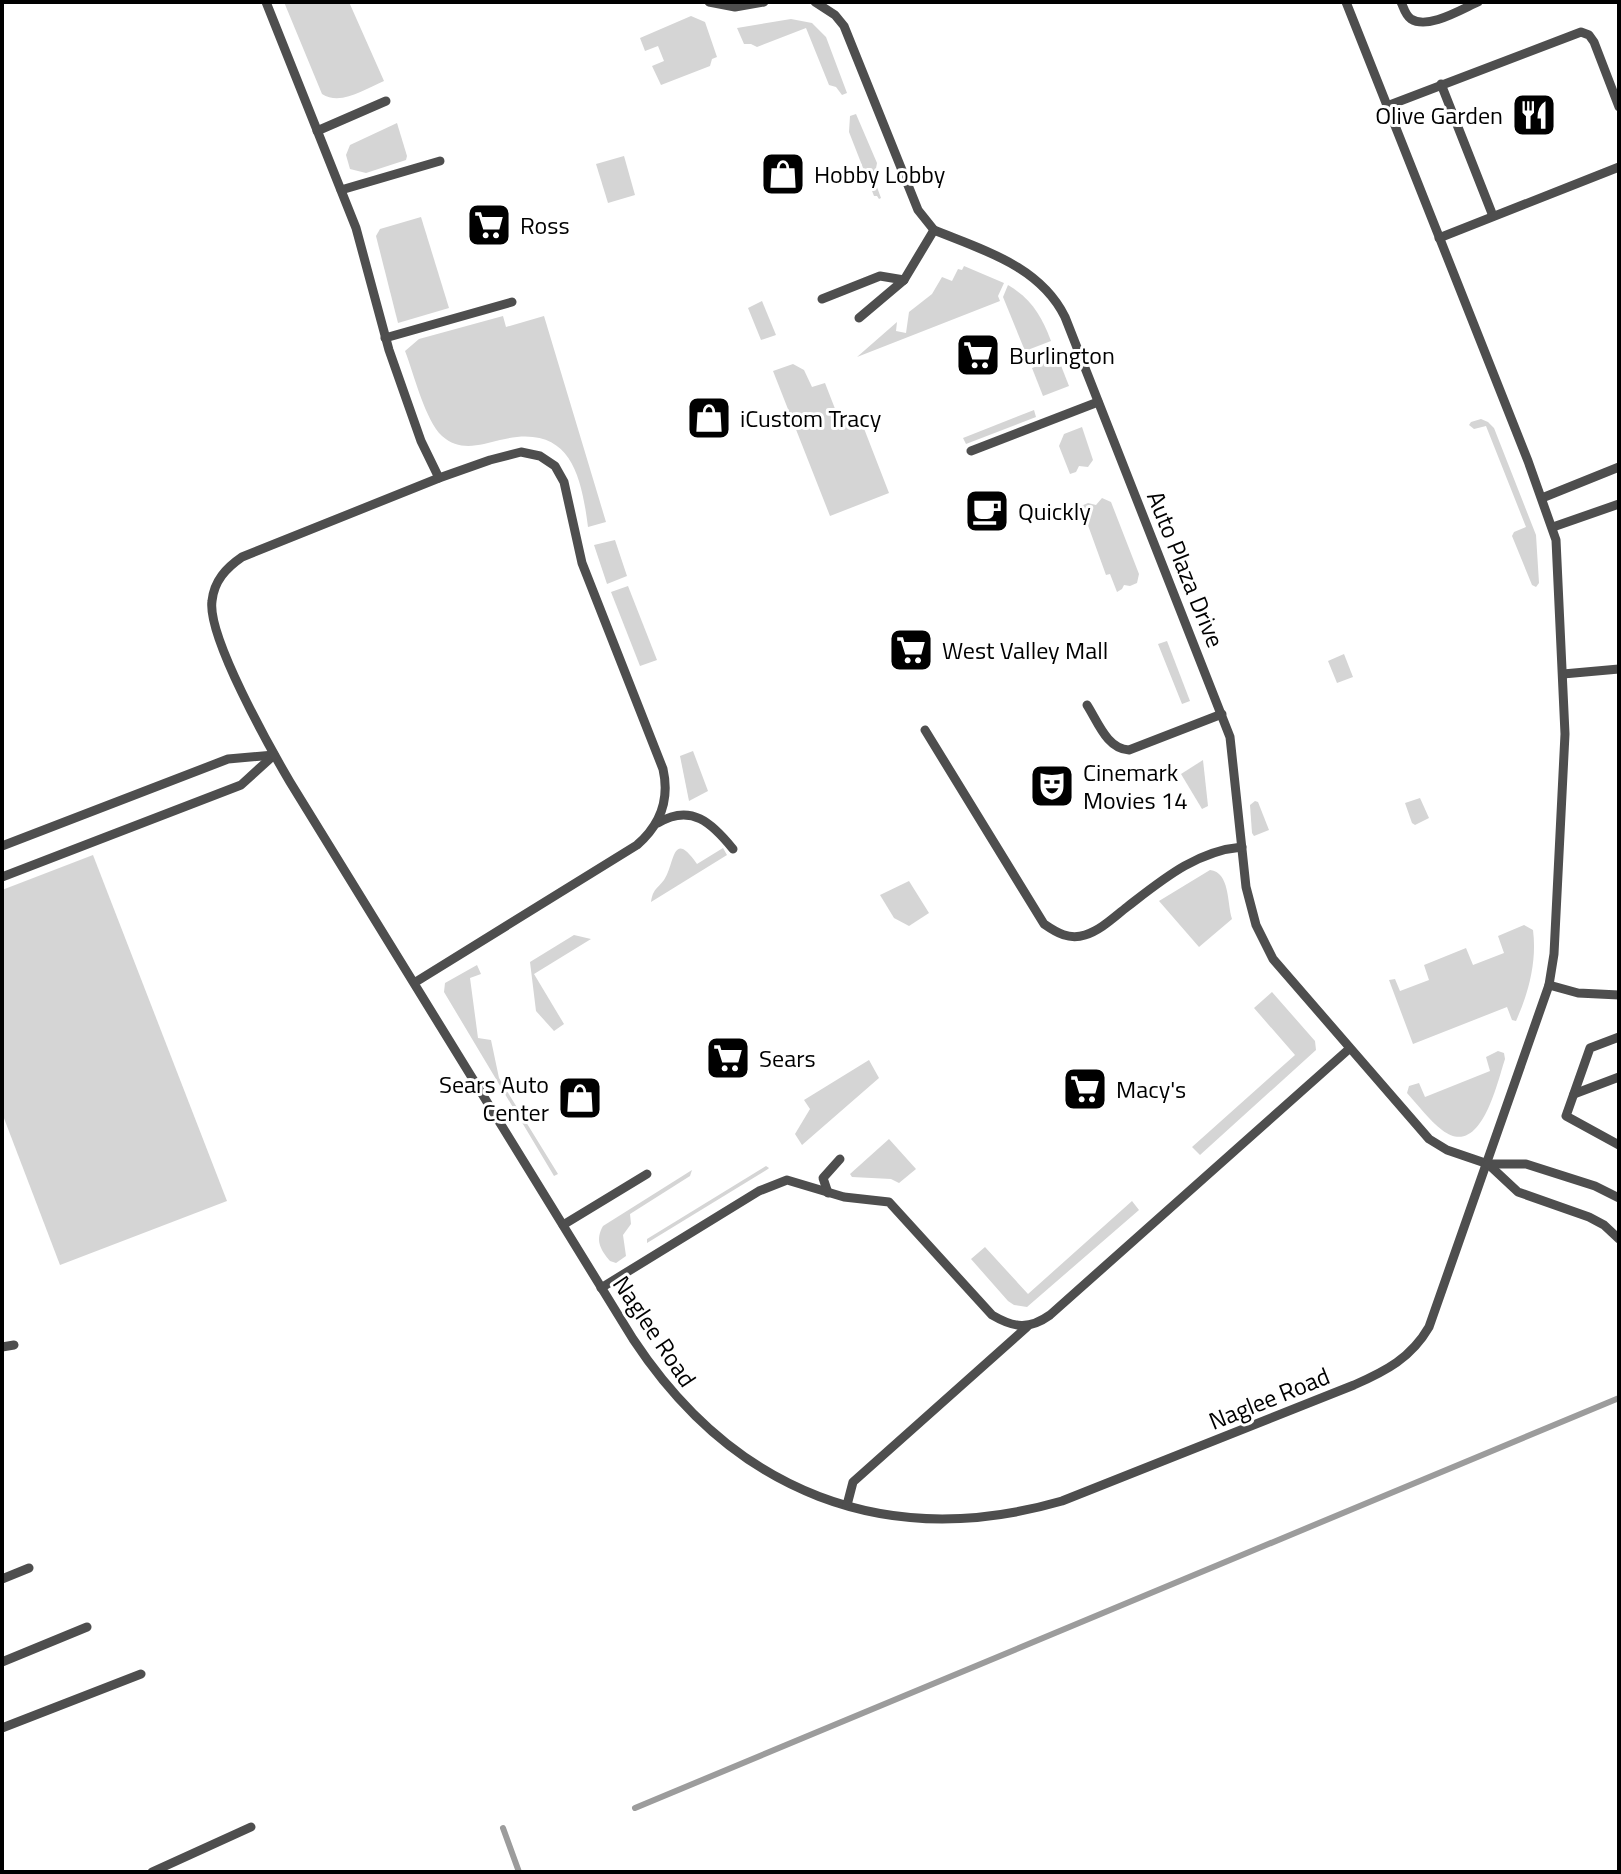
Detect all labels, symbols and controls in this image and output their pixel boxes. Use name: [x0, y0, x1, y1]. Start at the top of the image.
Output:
restaurant icon: Olive Garden: [1510, 91, 1558, 139]
place label: Olive Garden: [1375, 97, 1503, 133]
shop icon: Hobby Lobby: [759, 150, 807, 198]
place label: Hobby Lobby: [814, 156, 946, 192]
supermarket icon: Ross: [465, 201, 513, 249]
place label: Ross: [520, 207, 570, 243]
supermarket icon: Burlington: [954, 331, 1002, 379]
place label: Burlington: [1009, 337, 1115, 373]
shop icon: iCustom Tracy: [685, 394, 733, 442]
place label: iCustom Tracy: [740, 400, 882, 436]
street label: Auto Plaza Drive: [1138, 485, 1234, 653]
cafe icon: Quickly: [963, 487, 1011, 535]
place label: Quickly: [1018, 493, 1091, 529]
supermarket icon: West Valley Mall: [887, 626, 935, 674]
place label: West Valley Mall: [942, 632, 1108, 668]
place label: Cinemark Movies 14: [1083, 754, 1188, 818]
theatre icon: Cinemark Movies 14: [1028, 762, 1076, 810]
supermarket icon: Sears: [704, 1034, 752, 1082]
place label: Sears: [759, 1040, 816, 1076]
supermarket icon: Macy's: [1061, 1065, 1109, 1113]
place label: Sears Auto Center: [439, 1066, 549, 1130]
place label: Macy's: [1116, 1071, 1186, 1107]
shop icon: Sears Auto Center: [556, 1074, 604, 1122]
street label: Naglee Road: [604, 1268, 706, 1394]
street label: Naglee Road: [1203, 1357, 1335, 1439]

